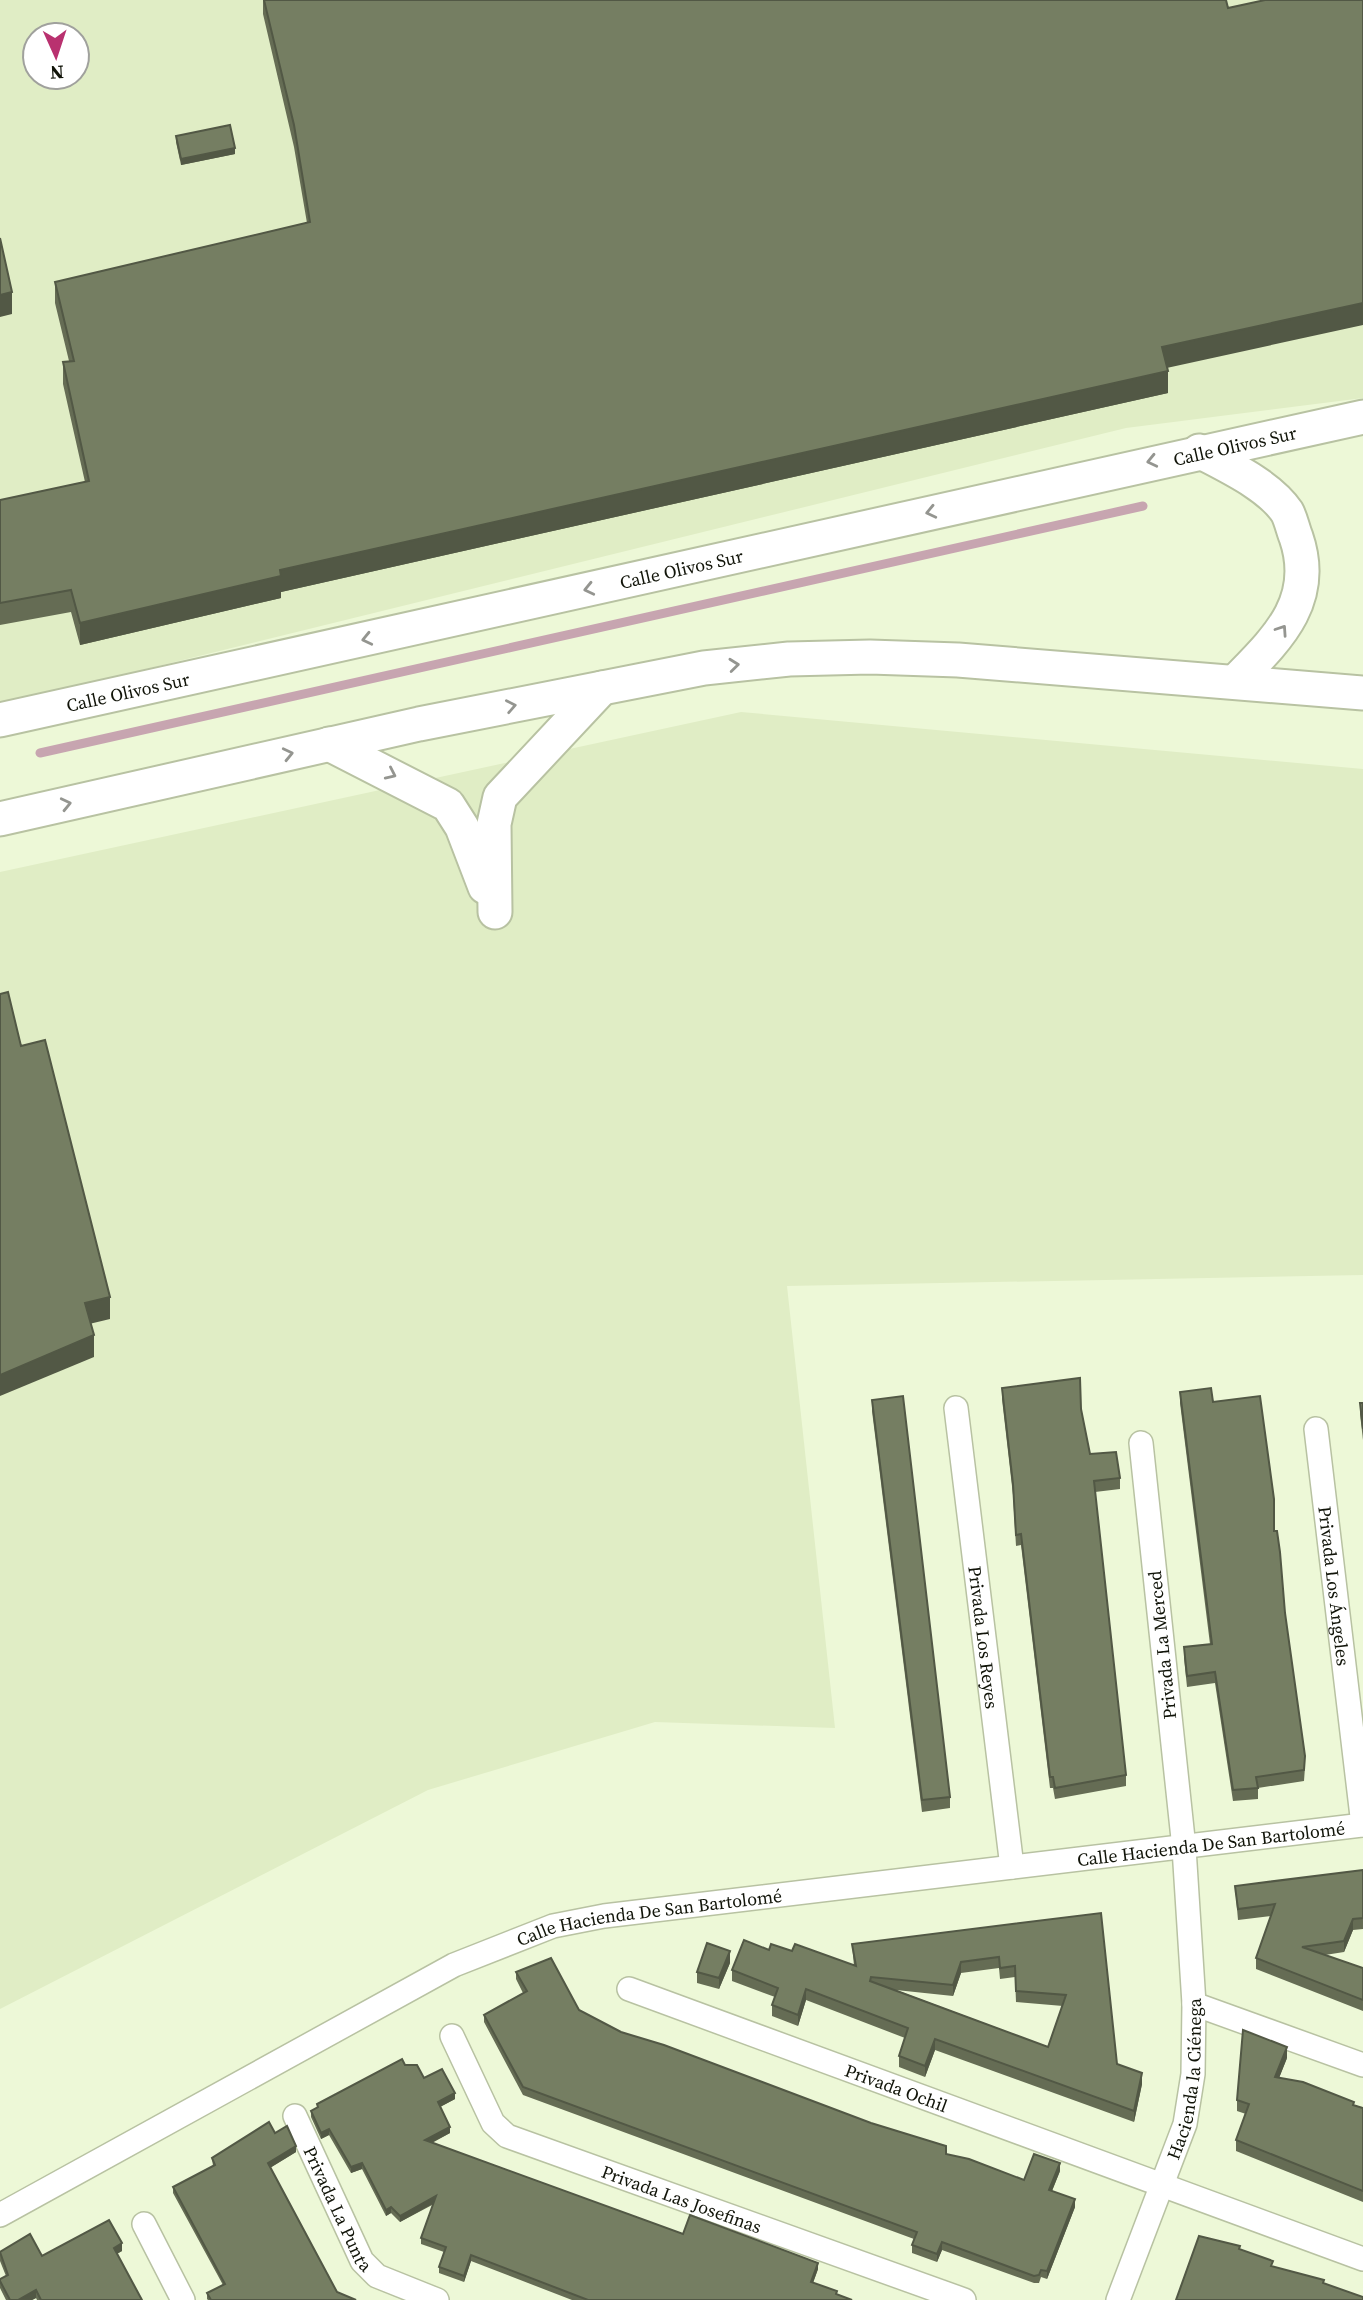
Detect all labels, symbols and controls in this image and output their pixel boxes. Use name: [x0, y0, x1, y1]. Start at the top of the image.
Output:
north arrow: [21, 21, 91, 91]
text: N: [49, 60, 64, 86]
street label: Calle Olivos Sur: [1171, 420, 1299, 471]
one-way arrow: [1146, 453, 1158, 468]
one-way arrow: [925, 503, 937, 518]
street label: Calle Olivos Sur: [617, 543, 746, 594]
one-way arrow: [583, 581, 595, 595]
one-way arrow: [1274, 625, 1287, 638]
one-way arrow: [361, 631, 373, 645]
one-way arrow: [729, 657, 740, 672]
street label: Calle Olivos Sur: [64, 666, 192, 717]
one-way arrow: [505, 699, 517, 714]
one-way arrow: [282, 747, 294, 762]
one-way arrow: [383, 765, 396, 779]
one-way arrow: [60, 798, 72, 812]
street label: Privada Los Ángeles: [1313, 1505, 1357, 1667]
street label: Privada Los Reyes: [963, 1565, 1005, 1710]
street label: Privada La Merced: [1142, 1569, 1182, 1721]
street label: Calle Hacienda De San Bartolomé: [1076, 1815, 1346, 1872]
street label: Calle Hacienda De San Bartolomé: [513, 1882, 783, 1952]
street label: Hacienda la Ciénega: [1160, 1997, 1207, 2163]
street label: Privada Ochil: [842, 2057, 951, 2118]
street label: Privada La Punta: [298, 2142, 379, 2278]
street label: Privada Las Josefinas: [598, 2159, 765, 2239]

